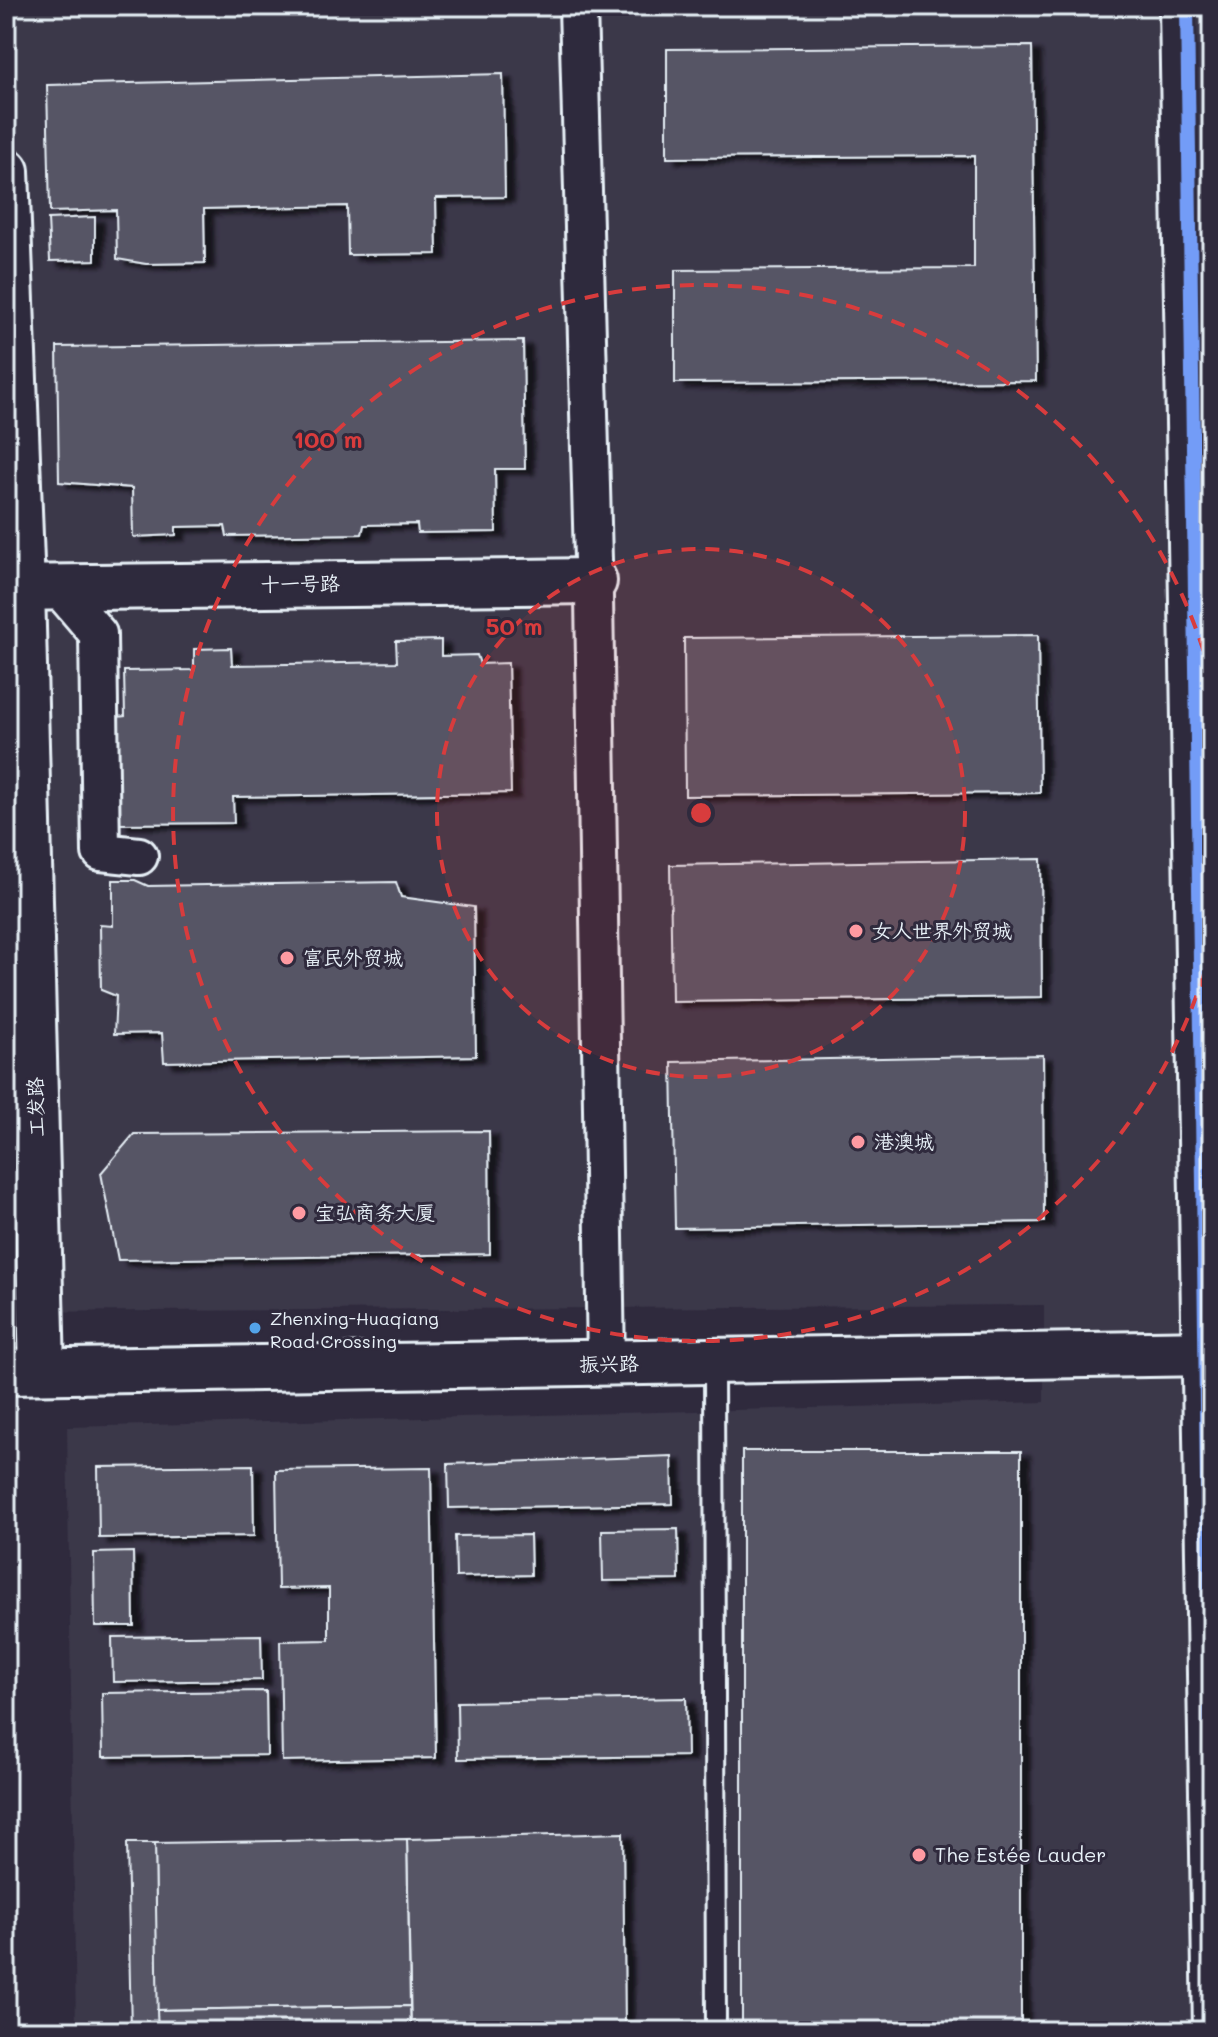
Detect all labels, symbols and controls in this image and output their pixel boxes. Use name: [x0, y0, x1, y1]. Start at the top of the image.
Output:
text: 100 m: [293, 423, 363, 454]
street label: 十一号路: [260, 569, 341, 597]
text: 50 m: [485, 610, 543, 641]
centre of rings: [687, 799, 715, 827]
place label: 女人世界外贸城: [872, 917, 1012, 943]
marker: 女人世界外贸城: [847, 922, 865, 940]
place label: 富民外贸城: [303, 944, 403, 970]
marker: 富民外贸城: [278, 949, 296, 967]
street label: 工发路: [21, 1076, 49, 1137]
place label: 港澳城: [874, 1128, 934, 1154]
marker: 港澳城: [849, 1133, 867, 1151]
place label: 宝弘商务大厦: [315, 1199, 435, 1225]
marker: 宝弘商务大厦: [290, 1204, 308, 1222]
place label: Zhenxing-Huaqiang Road Crossing: [270, 1306, 439, 1353]
marker: Zhenxing-Huaqiang Road Crossing: [247, 1320, 263, 1336]
street label: 振兴路: [579, 1349, 640, 1377]
place label: The Estée Lauder: [935, 1841, 1106, 1867]
marker: The Estée Lauder: [910, 1846, 928, 1864]

